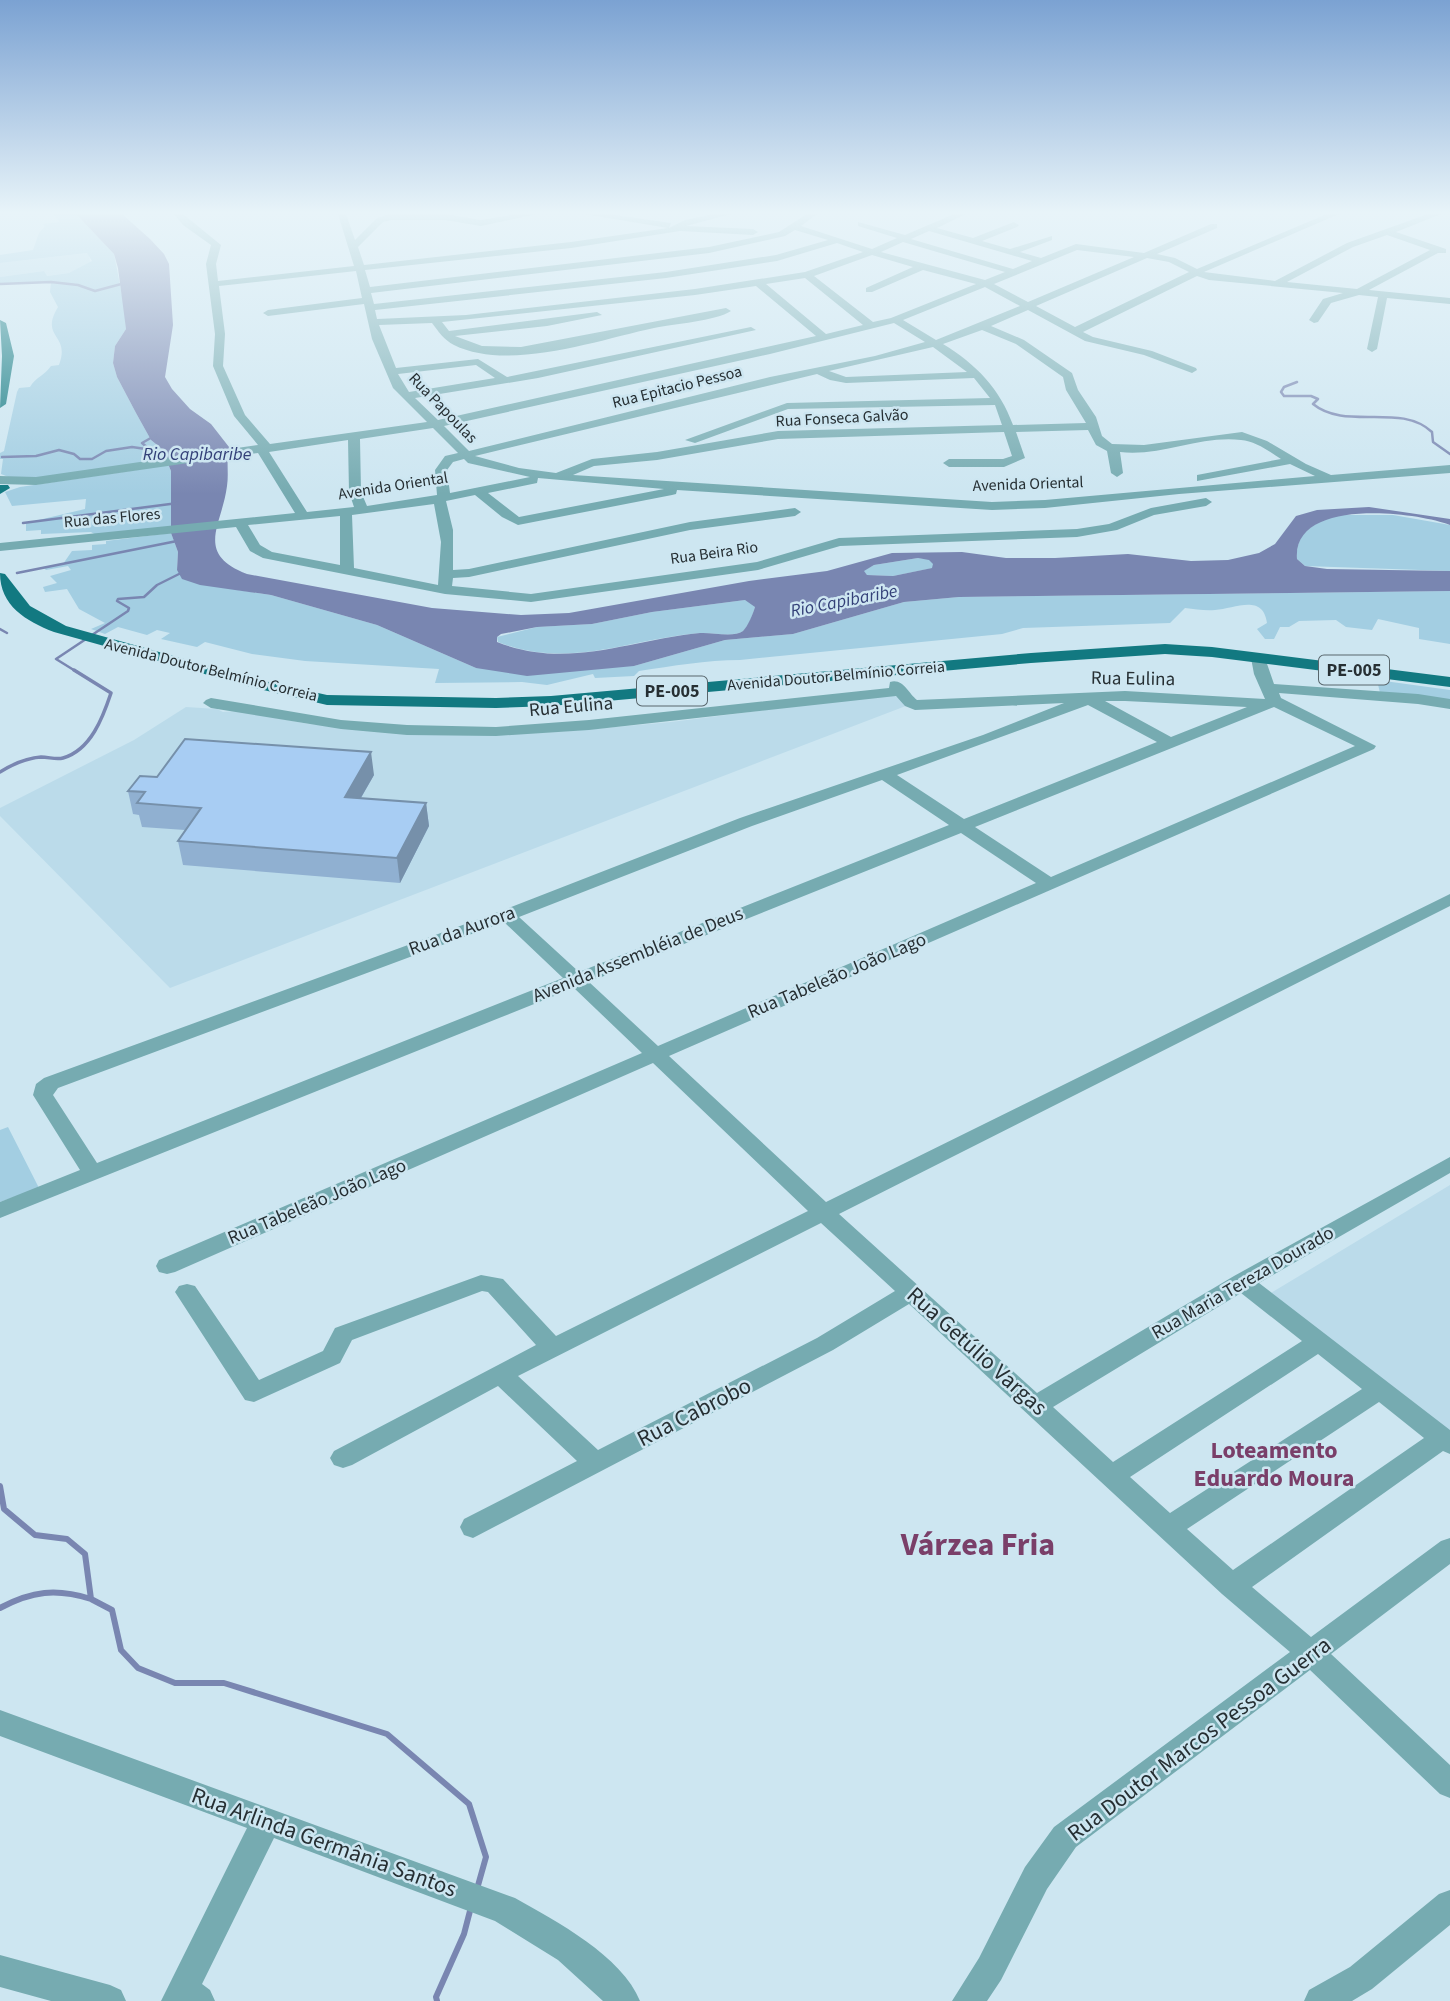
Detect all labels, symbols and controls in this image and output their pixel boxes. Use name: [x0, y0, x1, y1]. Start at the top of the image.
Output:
street label: Rua Epitacio Pessoa: [610, 360, 744, 414]
street label: Rua Papoulas: [404, 368, 483, 448]
street label: Rua Fonseca Galvão: [775, 404, 909, 432]
water label: Rio Capibaribe: [143, 442, 252, 467]
street label: Avenida Oriental: [337, 466, 449, 506]
street label: Avenida Oriental: [972, 471, 1084, 497]
street label: Rua das Flores: [63, 503, 161, 533]
street label: Rua Beira Rio: [669, 536, 759, 570]
water label: Rio Capibaribe: [788, 578, 900, 624]
street label: Avenida Doutor Belmínio Correia: [102, 633, 320, 707]
street label: Avenida Doutor Belmínio Correia: [726, 656, 946, 696]
road number: PE-005: [1319, 656, 1389, 684]
street label: Rua Eulina: [1091, 665, 1175, 693]
road number: PE-005: [637, 676, 707, 706]
street label: Rua Eulina: [528, 690, 614, 724]
street label: Rua da Aurora: [405, 899, 519, 963]
street label: Avenida Assembléia de Deus: [529, 900, 748, 1010]
street label: Rua Tabeleão João Lago: [743, 926, 931, 1026]
street label: Rua Tabeleão João Lago: [223, 1152, 411, 1252]
street label: Rua Maria Tereza Dourado: [1147, 1220, 1339, 1346]
street label: Rua Getúlio Vargas: [899, 1279, 1055, 1423]
street label: Rua Cabrobo: [631, 1369, 757, 1455]
district label: Loteamento Eduardo Moura: [1194, 1433, 1354, 1496]
district label: Várzea Fria: [900, 1522, 1055, 1568]
street label: Rua Doutor Marcos Pessoa Guerra: [1060, 1629, 1338, 1849]
street label: Rua Arlinda Germânia Santos: [187, 1779, 461, 1905]

